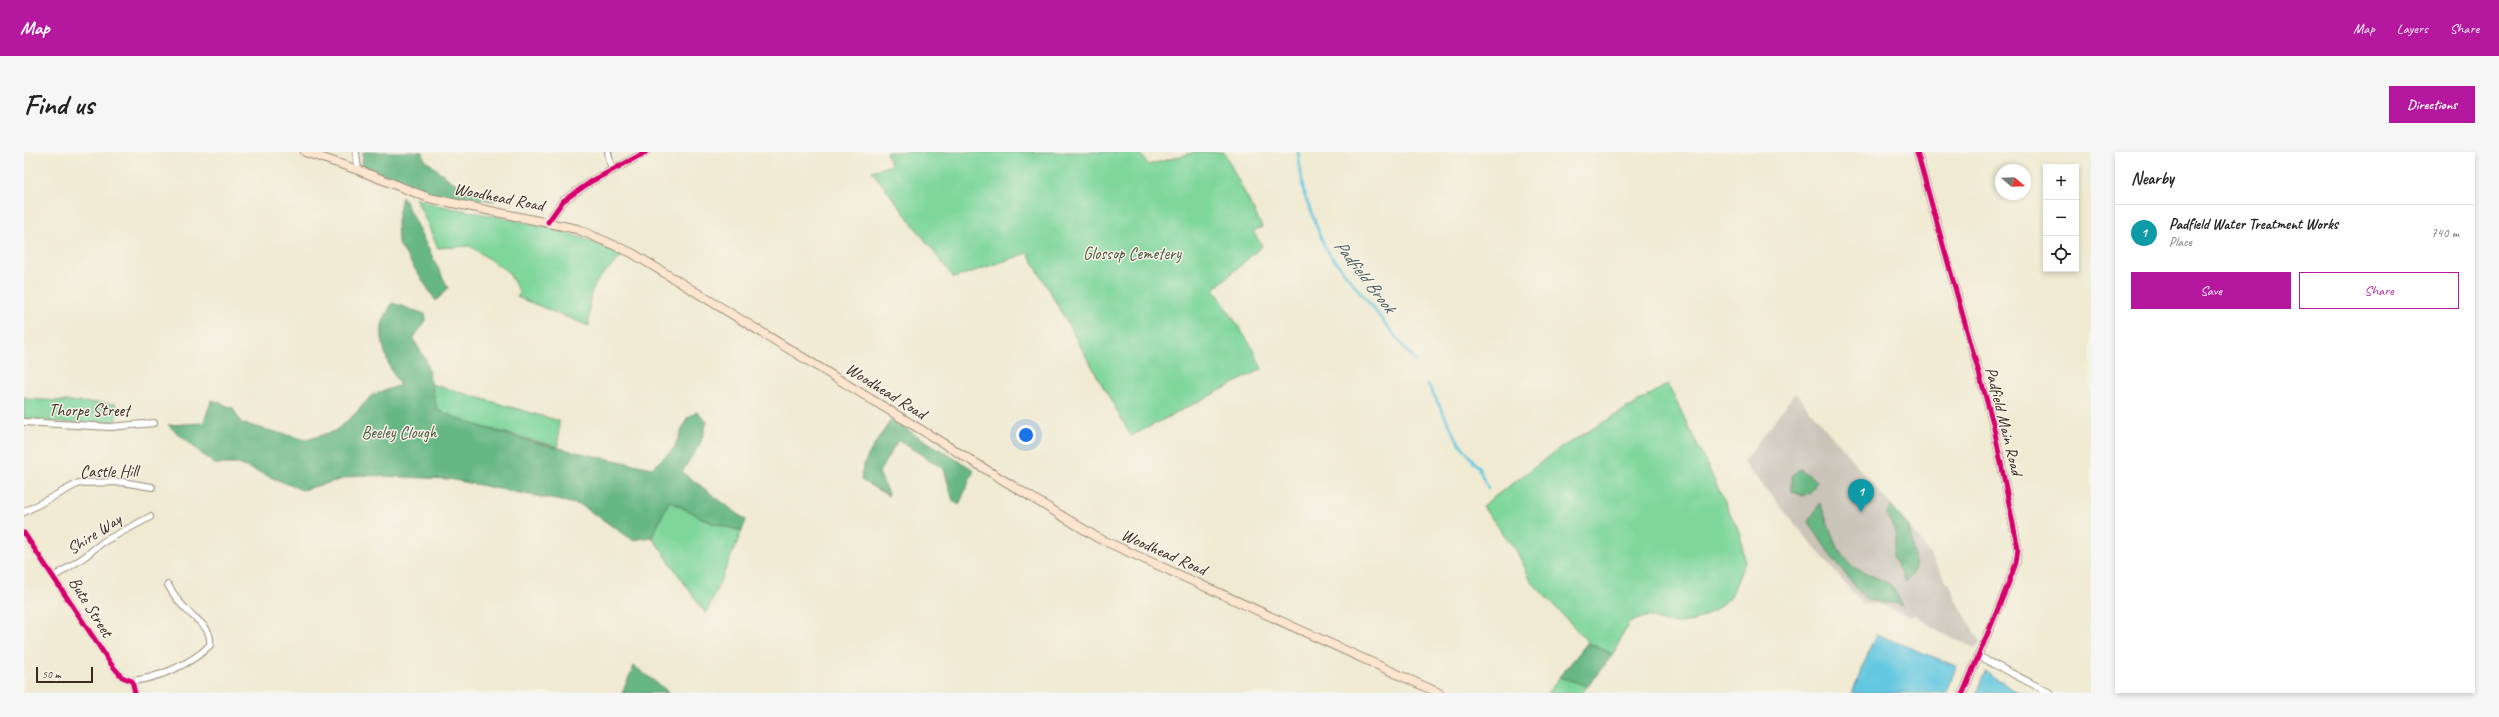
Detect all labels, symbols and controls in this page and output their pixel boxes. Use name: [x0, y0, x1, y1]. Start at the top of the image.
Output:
text: Map: [20, 16, 50, 40]
text: Map: [2353, 20, 2375, 37]
text: Layers: [2397, 20, 2428, 37]
text: Share: [2450, 20, 2479, 37]
button: Directions: [2389, 86, 2475, 123]
text: Find us: [24, 87, 94, 122]
north arrow: [1995, 164, 2031, 200]
map controls: [2043, 164, 2079, 272]
button: +: [2043, 164, 2079, 200]
text: Nearby: [2131, 168, 2174, 189]
street label: Woodhead Road: [452, 178, 548, 216]
button: −: [2043, 200, 2079, 236]
text: Padfield Water Treatment Works: [2169, 215, 2338, 234]
text: 1: [2141, 225, 2147, 241]
text: 740 m: [2431, 225, 2459, 241]
text: Place: [2169, 234, 2192, 250]
water label: Padfield Brook: [1330, 235, 1402, 319]
button: locate: [2043, 236, 2079, 272]
park label: Glossop Cemetery: [1083, 243, 1182, 264]
button: Save: [2131, 272, 2291, 309]
button: Share: [2299, 272, 2459, 309]
street label: Woodhead Road: [842, 358, 932, 425]
street label: Padfield Main Road: [1980, 365, 2028, 480]
street label: Thorpe Street: [48, 400, 132, 421]
park label: Beeley Clough: [361, 422, 438, 443]
your location: [1016, 425, 1036, 445]
street label: Castle Hill: [80, 461, 141, 482]
pin: 1: [1848, 479, 1874, 512]
street label: Shire Way: [63, 508, 126, 559]
street label: Woodhead Road: [1118, 524, 1212, 581]
street label: Bute Street: [64, 573, 119, 643]
scale bar: [36, 665, 93, 684]
text: 50 m: [42, 667, 61, 681]

